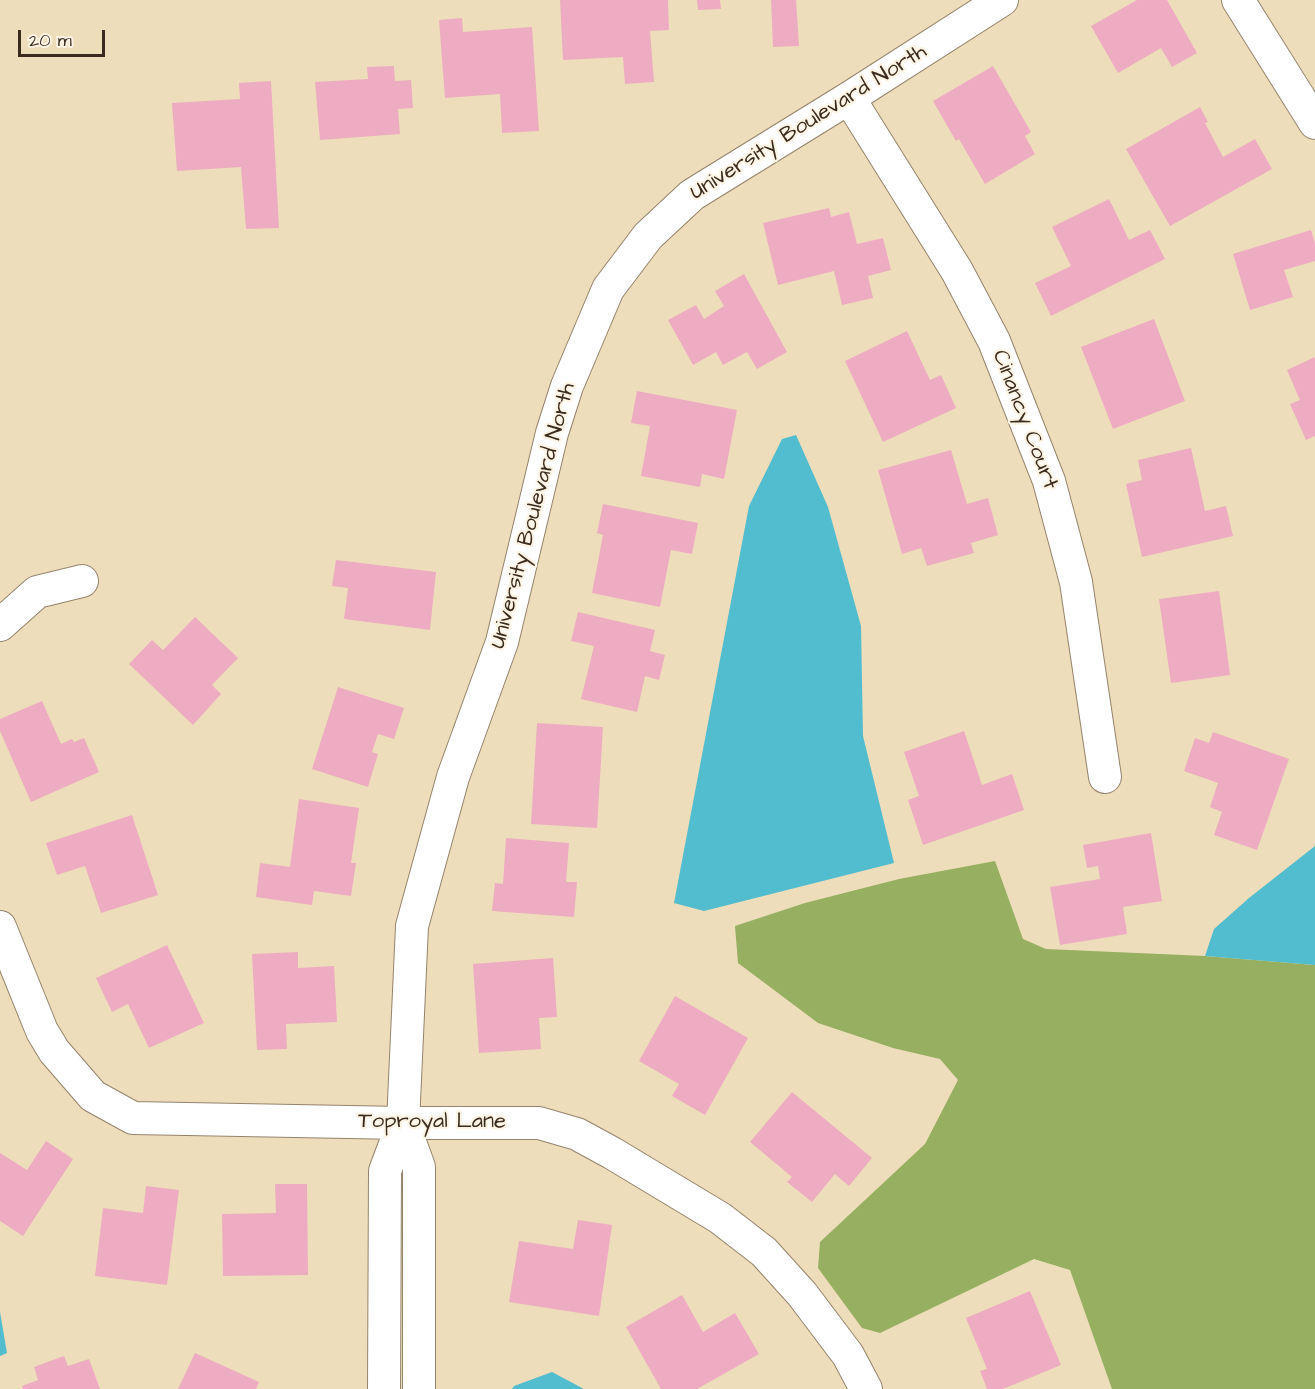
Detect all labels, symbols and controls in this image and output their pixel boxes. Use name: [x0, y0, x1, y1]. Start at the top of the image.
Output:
scale bar: [21, 18, 108, 56]
text: 20 m: [29, 28, 72, 53]
street label: University Boulevard North: [686, 39, 932, 207]
street label: Cinancy Court: [985, 347, 1063, 493]
street label: University Boulevard North: [486, 380, 582, 652]
street label: Toproyal Lane: [358, 1109, 506, 1135]

